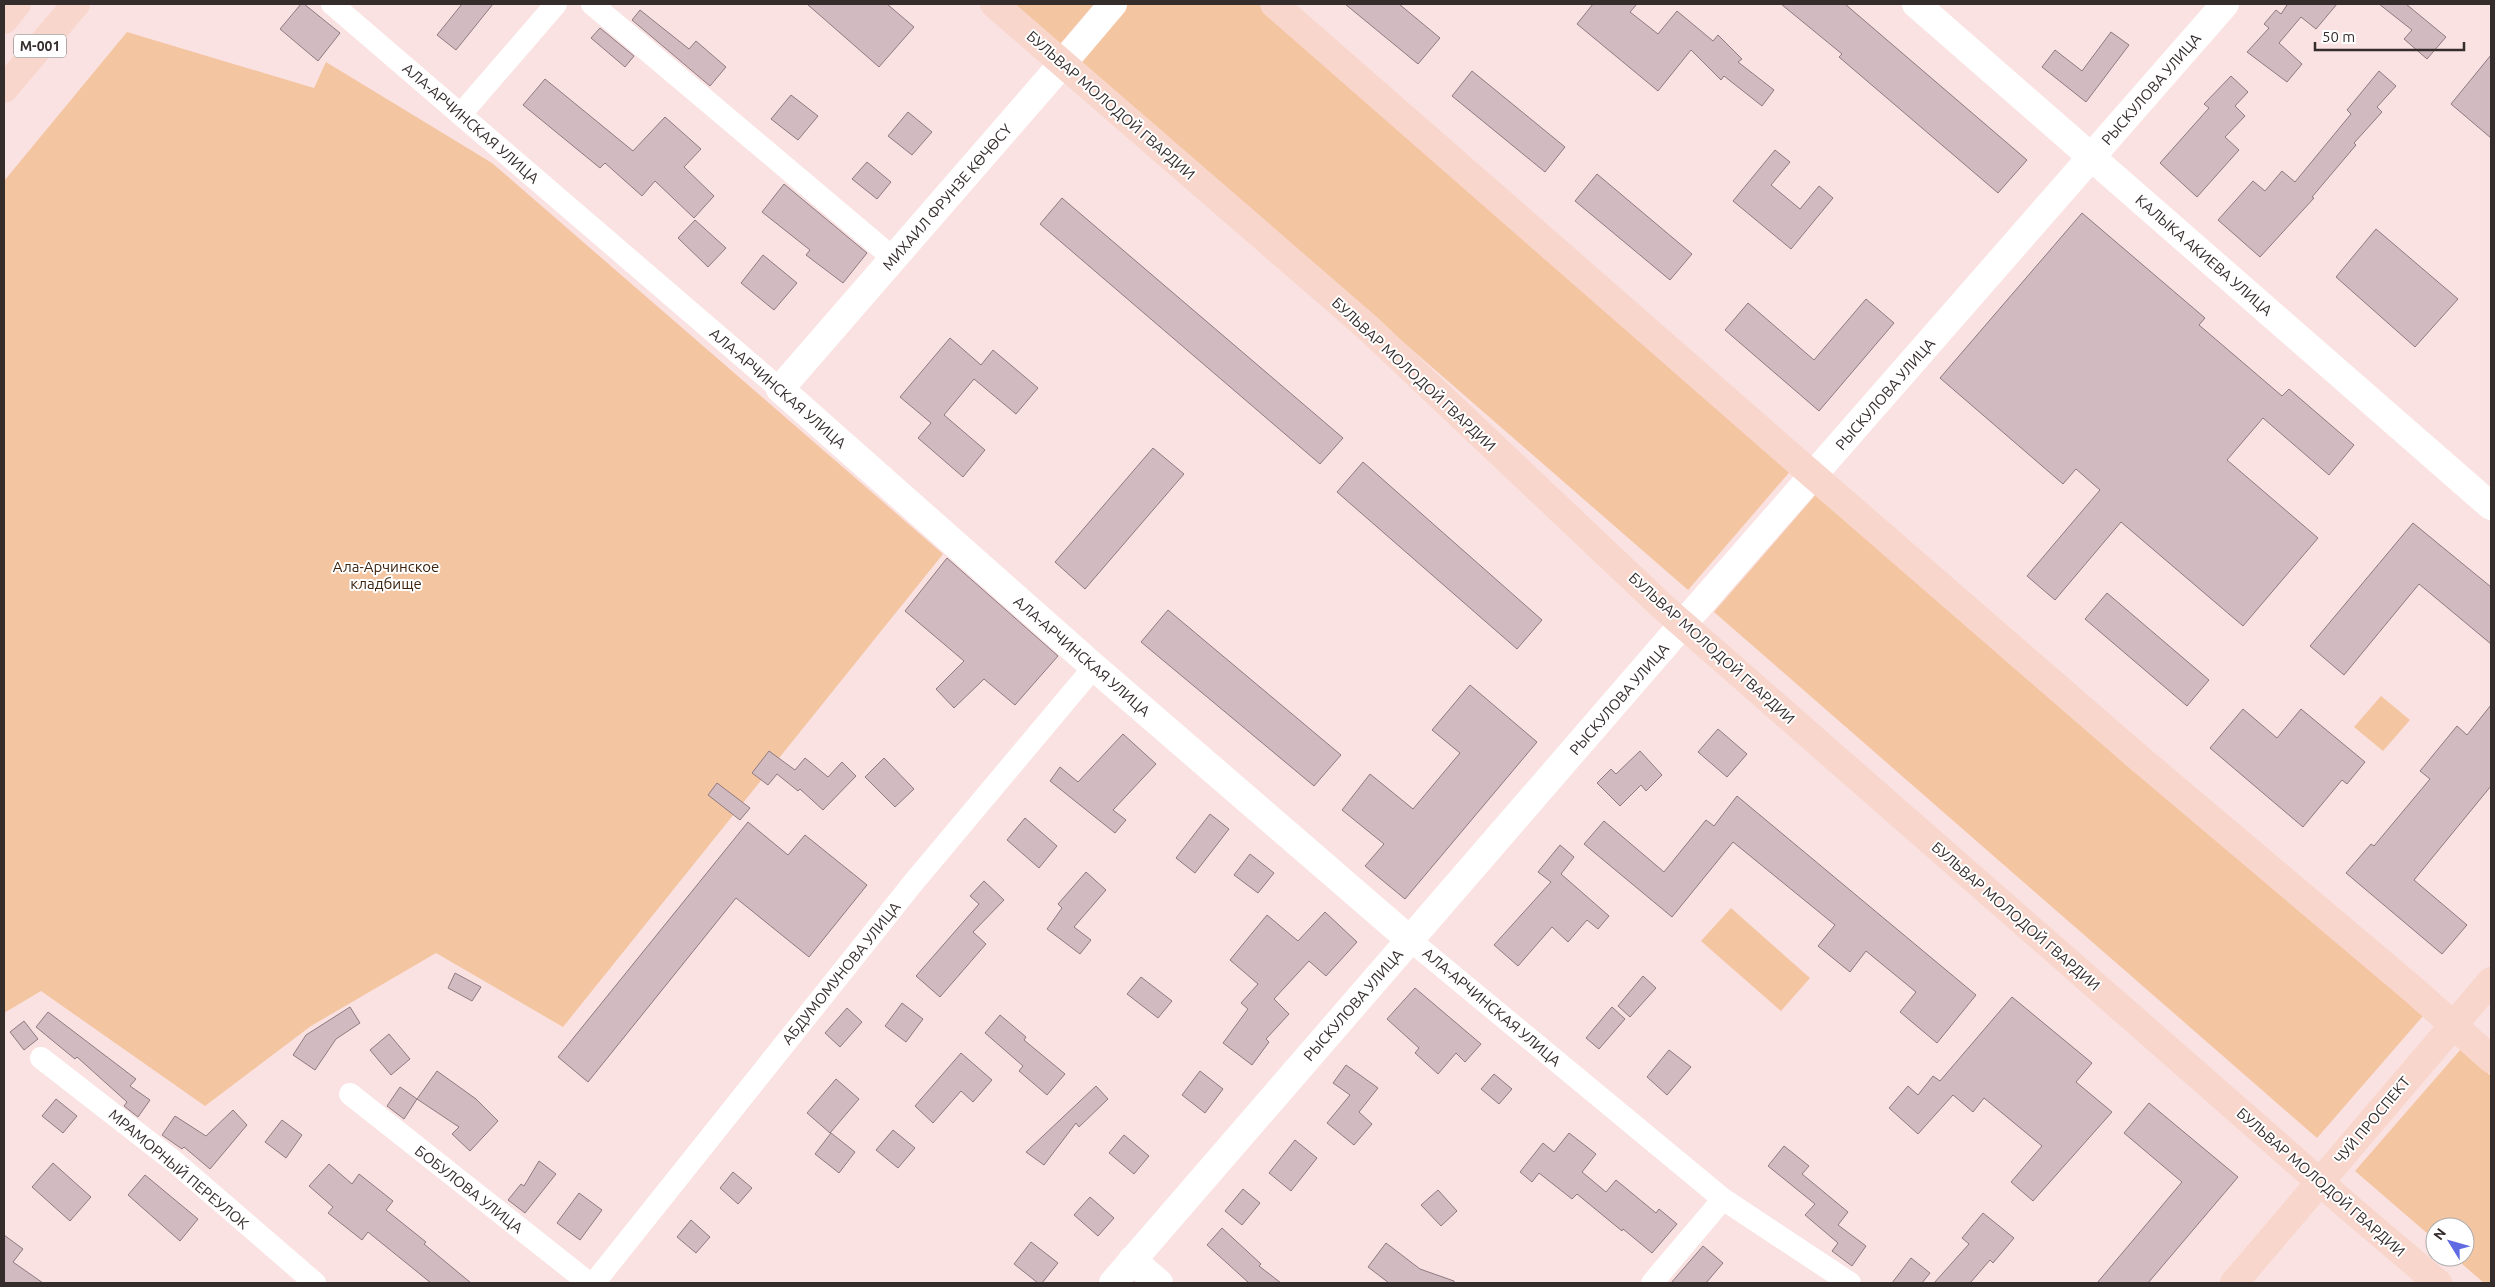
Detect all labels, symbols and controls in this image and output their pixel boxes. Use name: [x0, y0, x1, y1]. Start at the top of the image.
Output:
scale bar: [2315, 20, 2464, 52]
street label: БУЛЬВАР МОЛОДОЙ ГВАРДИИ: [1023, 27, 1199, 183]
text: 50 m: [2322, 28, 2355, 45]
street label: РЫСКУЛОВА УЛИЦА: [2098, 30, 2204, 148]
road number: М-001: [14, 34, 66, 58]
street label: АЛА-АРЧИНСКАЯ УЛИЦА: [400, 59, 543, 187]
street label: МИХАИЛ ФРУНЗЕ КӨЧӨСҮ: [879, 120, 1015, 274]
street label: КАЛЫКА АКИЕВА УЛИЦА: [2132, 191, 2276, 319]
street label: БУЛЬВАР МОЛОДОЙ ГВАРДИИ: [1329, 294, 1499, 454]
street label: АЛА-АРЧИНСКАЯ УЛИЦА: [707, 324, 850, 452]
street label: РЫСКУЛОВА УЛИЦА: [1832, 335, 1938, 453]
park label: Ала-Арчинское кладбище: [333, 558, 439, 592]
street label: БУЛЬВАР МОЛОДОЙ ГВАРДИИ: [1626, 569, 1798, 727]
street label: АЛА-АРЧИНСКАЯ УЛИЦА: [1011, 592, 1154, 720]
street label: РЫСКУЛОВА УЛИЦА: [1566, 640, 1672, 758]
street label: БУЛЬВАР МОЛОДОЙ ГВАРДИИ: [1928, 838, 2104, 994]
street label: АБДУМОМУНОВА УЛИЦА: [778, 898, 904, 1048]
street label: АЛА-АРЧИНСКАЯ УЛИЦА: [1420, 944, 1565, 1070]
street label: РЫСКУЛОВА УЛИЦА: [1300, 946, 1406, 1064]
street label: ЧУЙ ПРОСПЕКТ: [2331, 1072, 2414, 1167]
street label: БУЛЬВАР МОЛОДОЙ ГВАРДИИ: [2233, 1104, 2409, 1260]
street label: МРАМОРНЫЙ ПЕРЕУЛОК: [106, 1106, 252, 1232]
street label: БОБУЛОВА УЛИЦА: [412, 1142, 526, 1236]
north arrow: [2425, 1217, 2475, 1267]
text: N: [2430, 1225, 2449, 1243]

